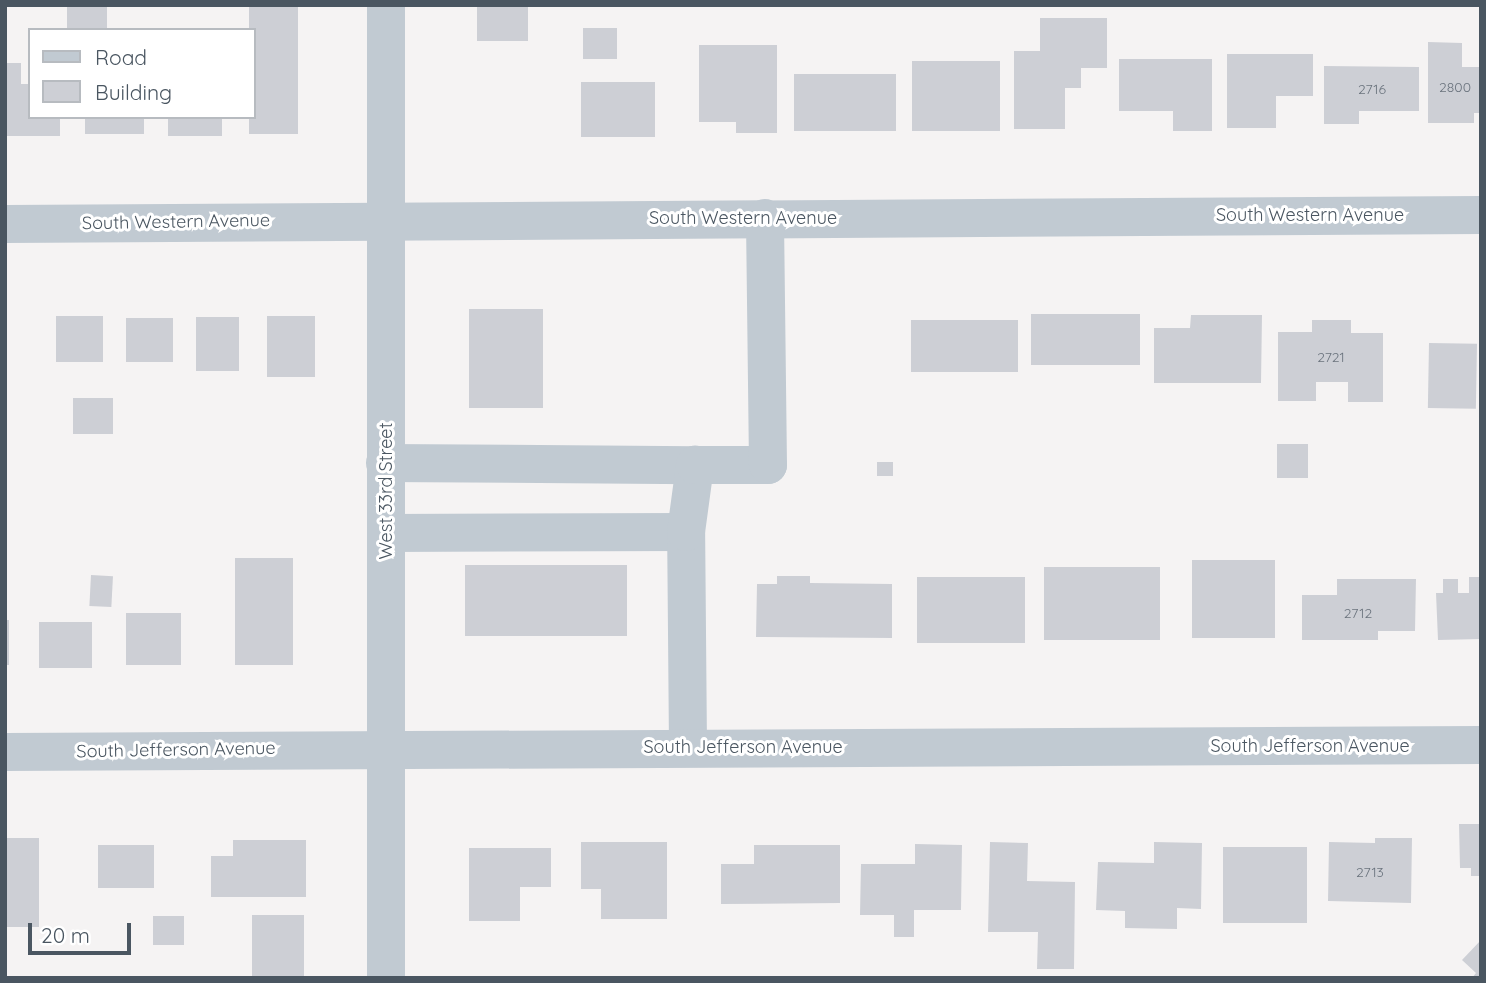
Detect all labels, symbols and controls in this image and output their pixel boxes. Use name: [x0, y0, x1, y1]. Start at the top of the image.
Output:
legend: [28, 28, 256, 119]
text: Road: [95, 44, 147, 70]
text: Building: [95, 79, 172, 105]
house number: 2800: [1439, 79, 1471, 95]
house number: 2716: [1358, 81, 1386, 97]
street label: South Western Avenue: [1216, 204, 1404, 226]
street label: South Western Avenue: [649, 207, 837, 229]
street label: South Western Avenue: [82, 210, 270, 234]
house number: 2721: [1317, 349, 1345, 365]
street label: West 33rd Street: [375, 422, 397, 560]
house number: 2712: [1344, 605, 1372, 621]
street label: South Jefferson Avenue: [1210, 735, 1410, 757]
street label: South Jefferson Avenue: [643, 736, 843, 758]
street label: South Jefferson Avenue: [76, 737, 276, 763]
house number: 2713: [1356, 864, 1384, 880]
scale bar: [32, 909, 135, 953]
text: 20 m: [41, 922, 90, 948]

